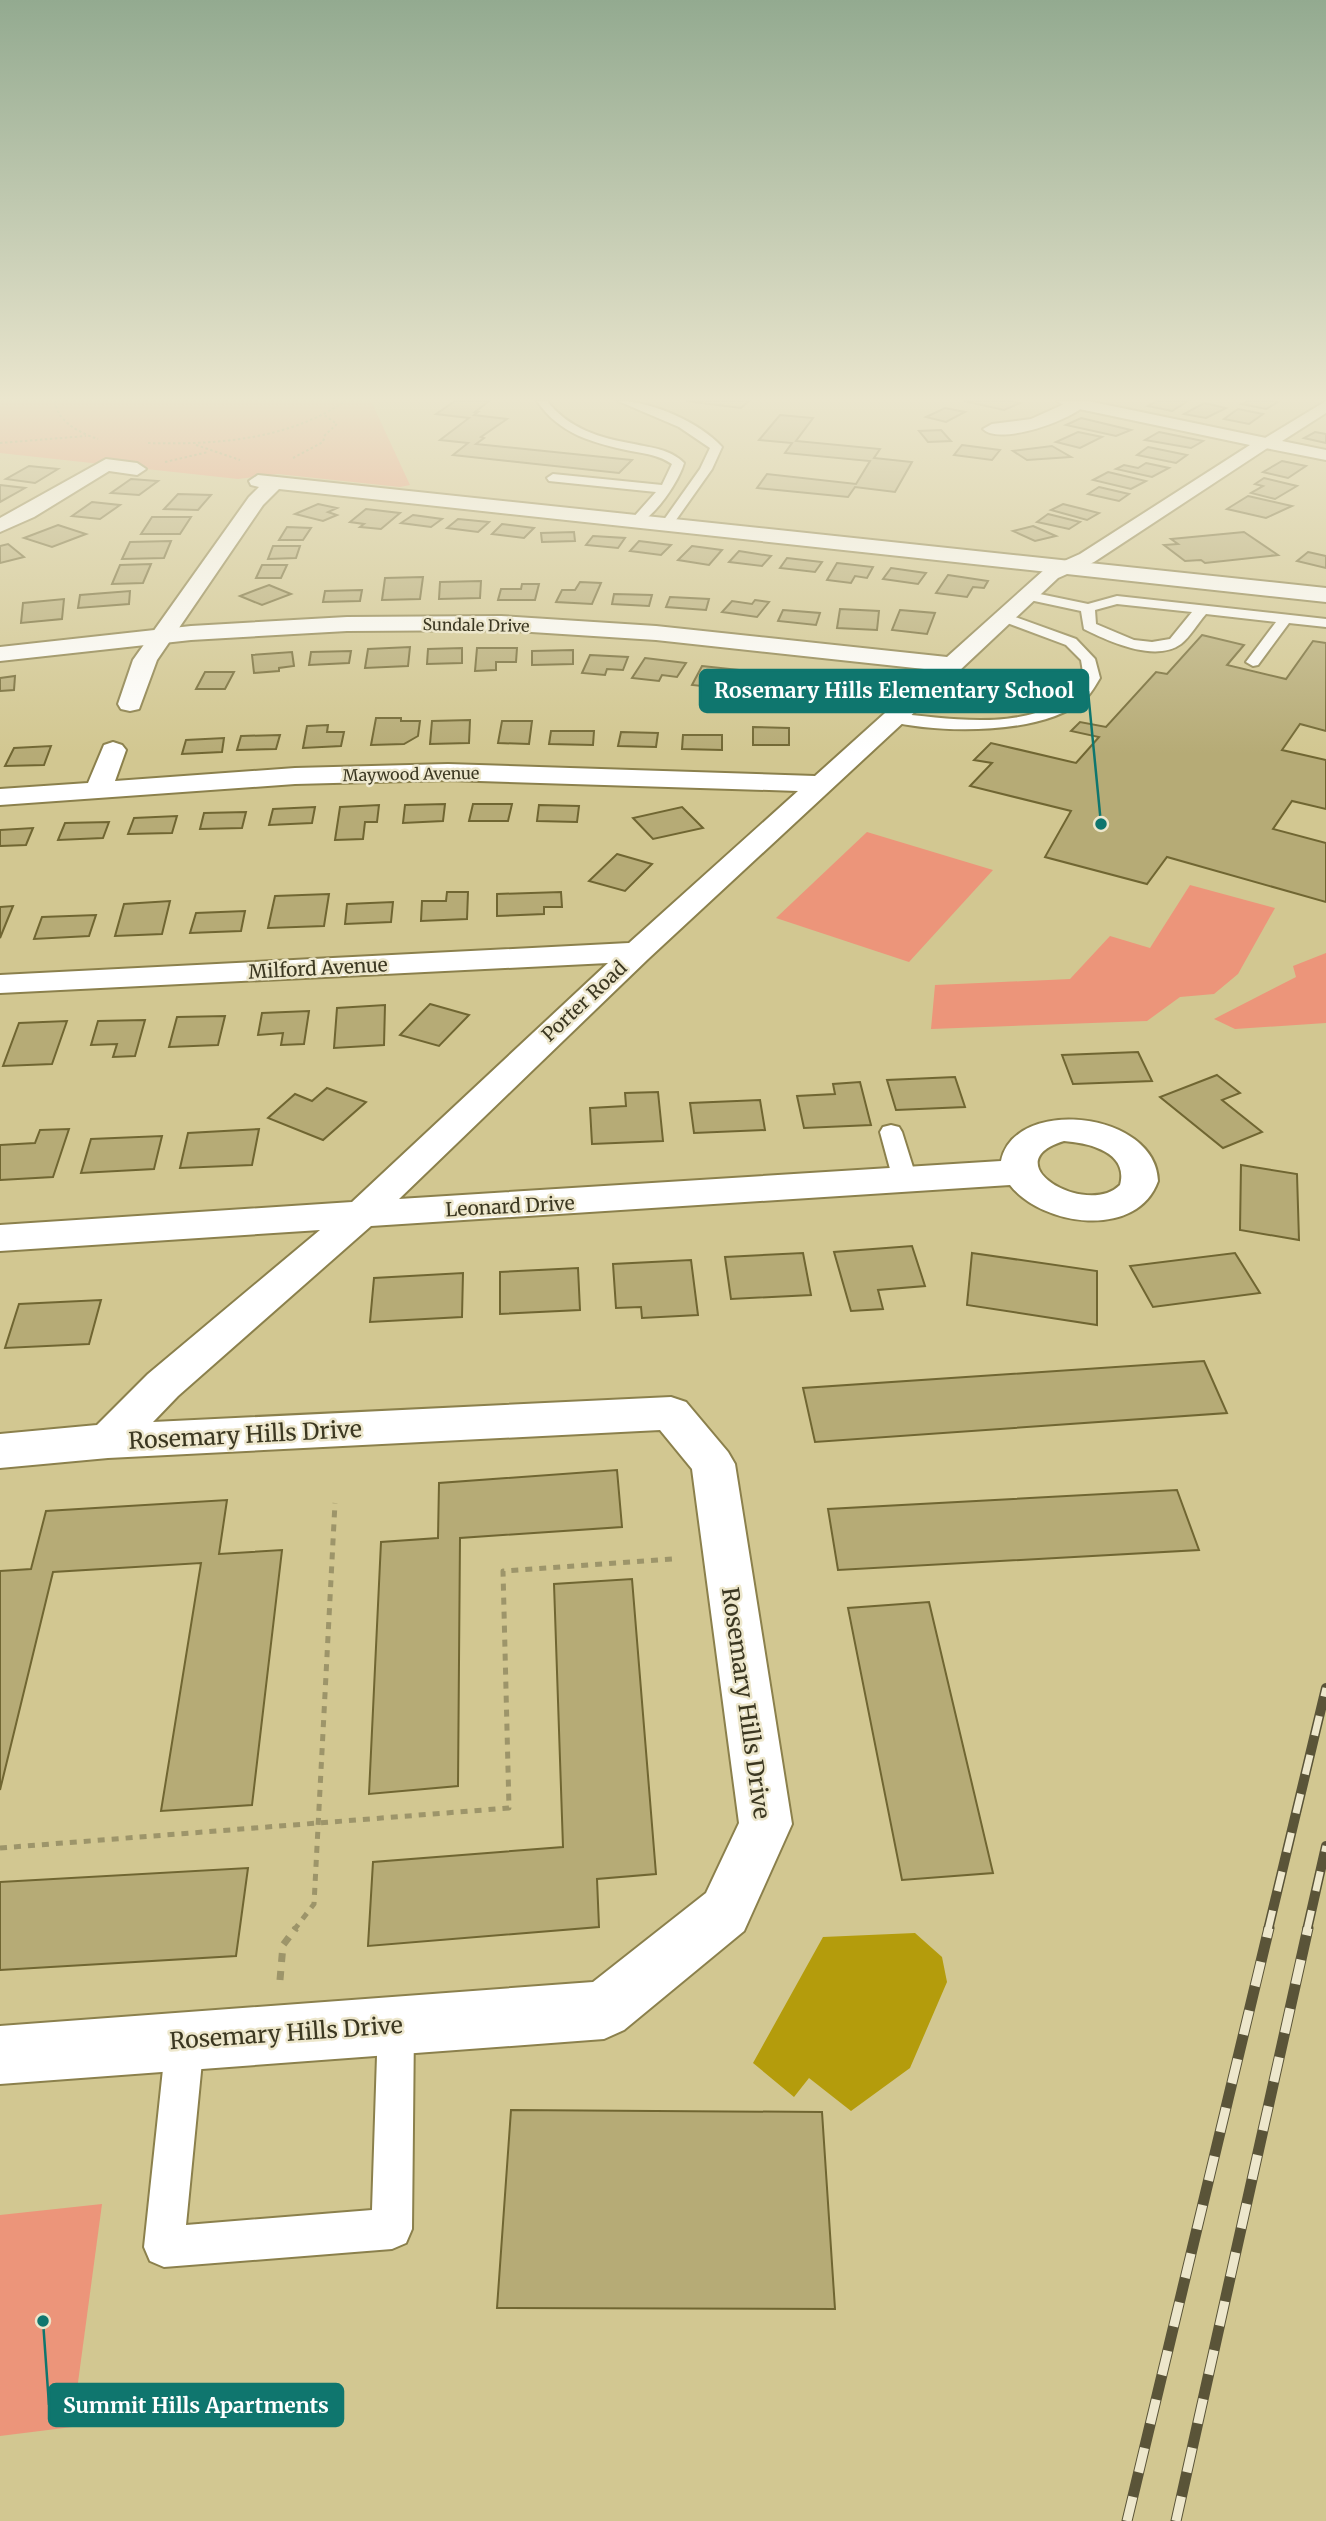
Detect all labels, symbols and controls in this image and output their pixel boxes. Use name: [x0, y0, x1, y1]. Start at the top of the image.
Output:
street label: Sundale Drive: [422, 614, 530, 636]
callout: Rosemary Hills Elementary School: [700, 670, 1088, 712]
text: Rosemary Hills Elementary School: [714, 677, 1074, 704]
street label: Maywood Avenue: [343, 763, 479, 785]
street label: Milford Avenue: [248, 952, 388, 984]
street label: Porter Road: [536, 956, 632, 1046]
street label: Leonard Drive: [445, 1191, 575, 1221]
street label: Rosemary Hills Drive: [128, 1414, 362, 1455]
street label: Rosemary Hills Drive: [716, 1585, 777, 1821]
street label: Rosemary Hills Drive: [168, 2010, 404, 2055]
callout: Summit Hills Apartments: [49, 2384, 343, 2426]
text: Summit Hills Apartments: [63, 2392, 329, 2419]

